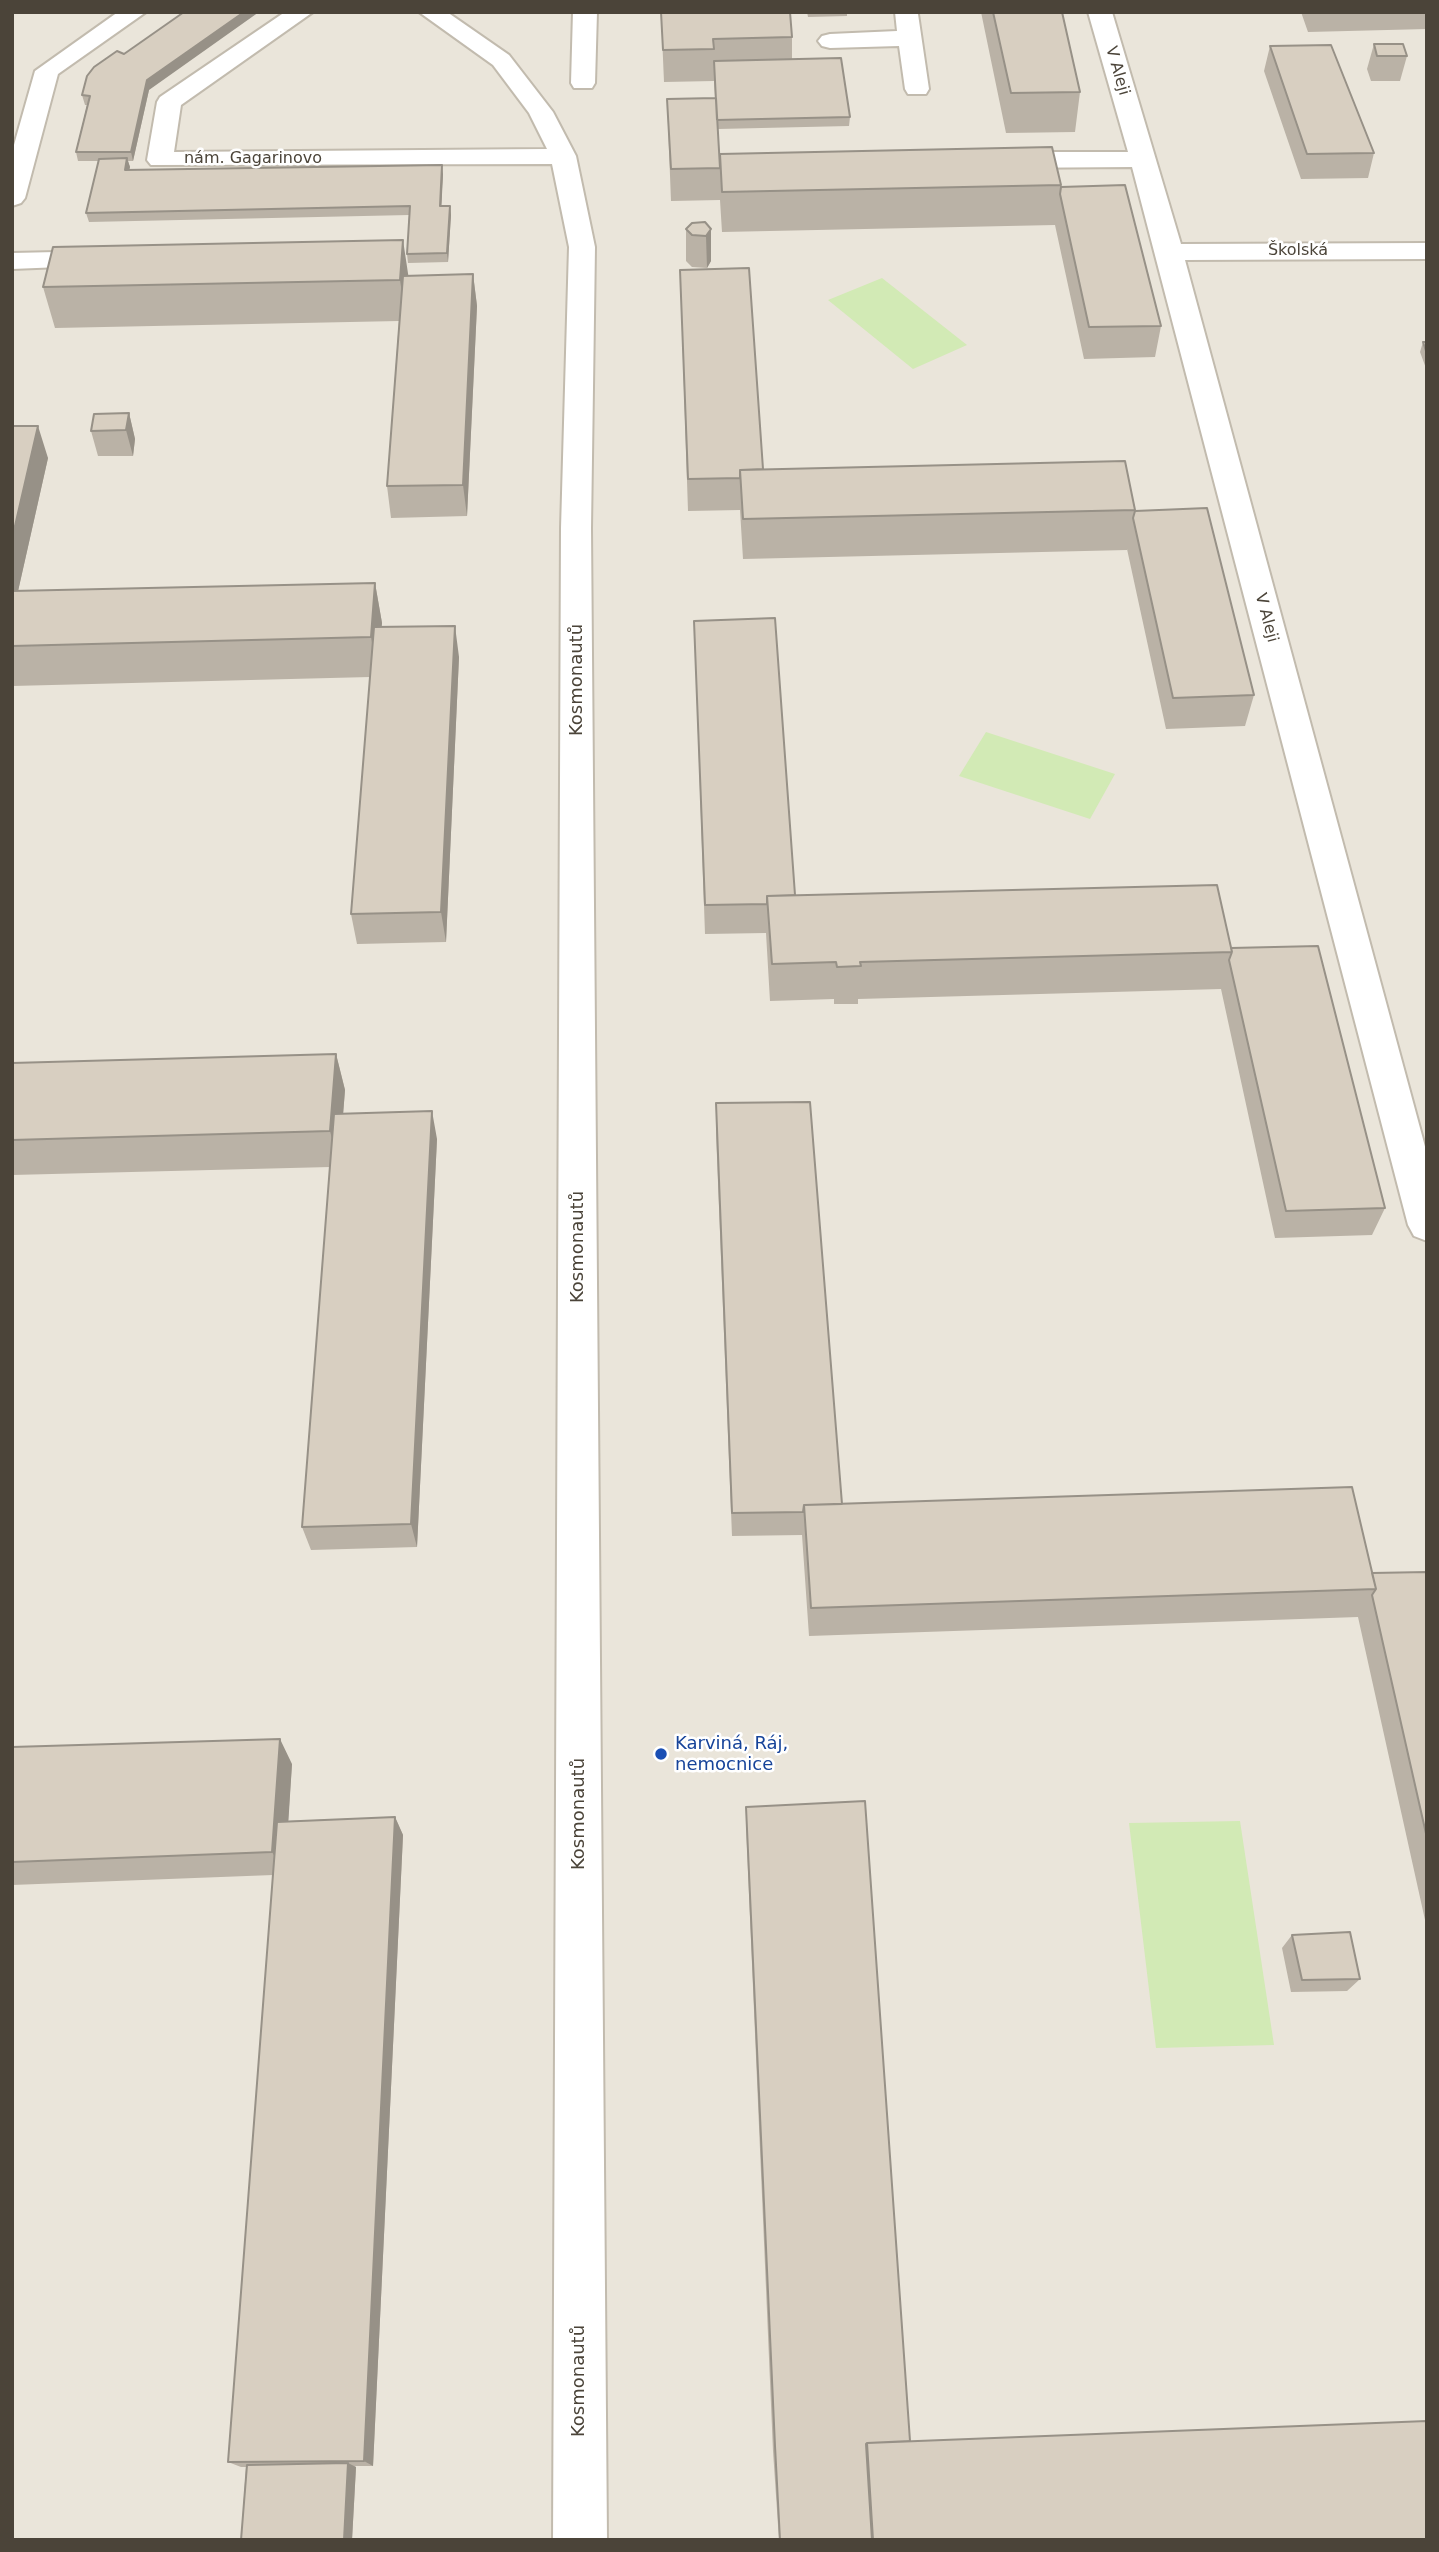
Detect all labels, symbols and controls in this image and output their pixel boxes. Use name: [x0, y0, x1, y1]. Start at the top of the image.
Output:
street label: V Aleji: [1101, 44, 1133, 98]
street label: nám. Gagarinovo: [184, 149, 322, 169]
street label: Školská: [1268, 241, 1328, 261]
street label: V Aleji: [1250, 591, 1282, 645]
street label: Kosmonautů: [566, 624, 588, 736]
street label: Kosmonautů: [567, 1191, 589, 1303]
place label: Karviná, Ráj, nemocnice: [675, 1733, 788, 1776]
marker: Karviná, Ráj, nemocnice: [653, 1746, 669, 1762]
street label: Kosmonautů: [568, 1758, 590, 1870]
street label: Kosmonautů: [568, 2325, 590, 2437]

